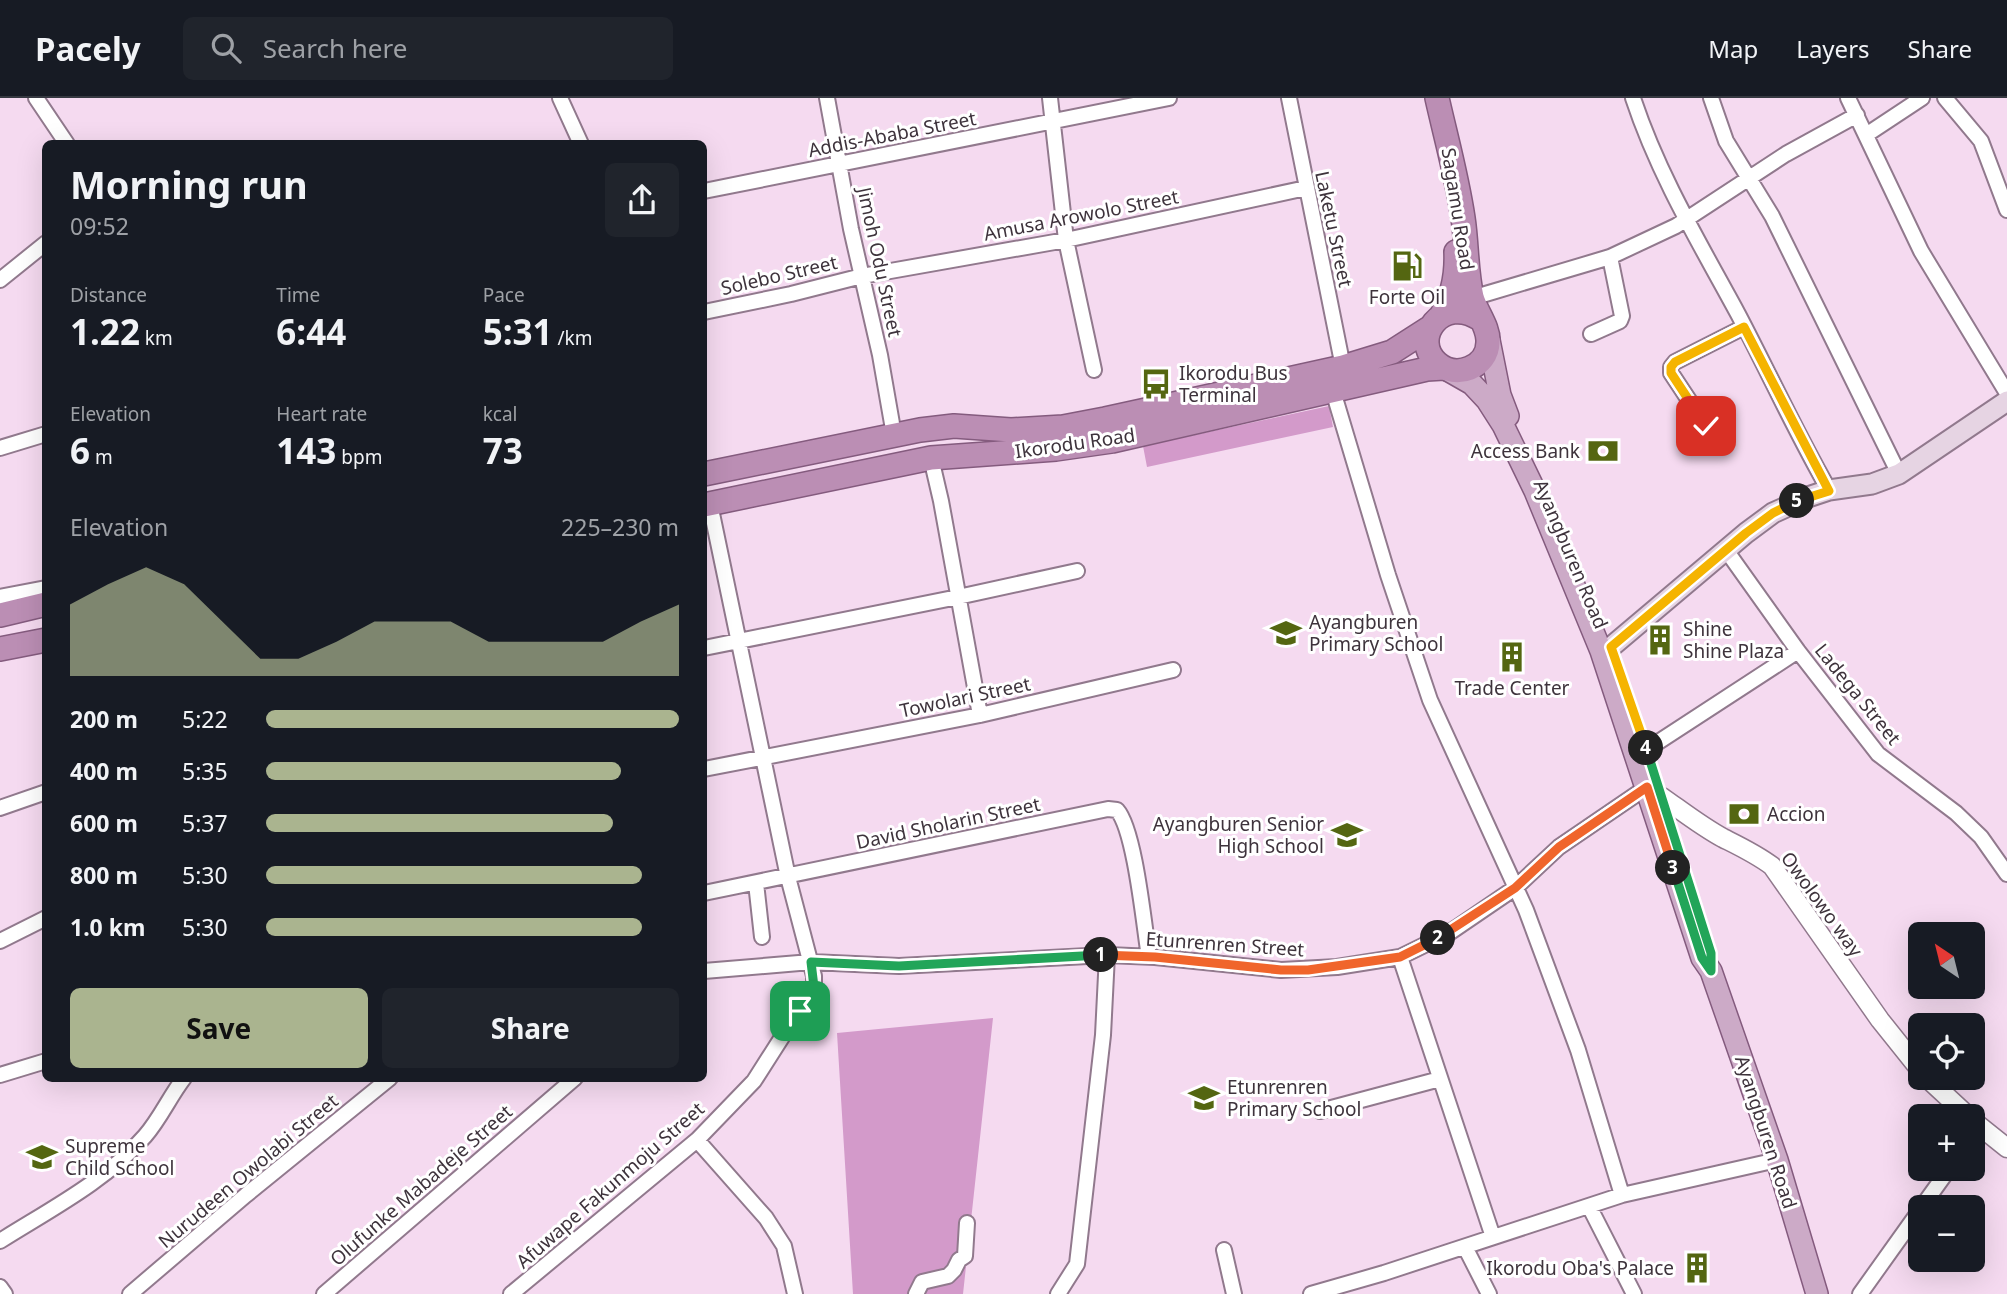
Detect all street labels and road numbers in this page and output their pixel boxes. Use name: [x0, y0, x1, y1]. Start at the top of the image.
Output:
street label: Addis-Ababa Street: [806, 105, 978, 163]
street label: Sagamu Road: [1435, 146, 1481, 272]
street label: Laketu Street: [1309, 169, 1359, 290]
street label: Jimoh Odu Street: [851, 183, 909, 339]
street label: Amusa Arowolo Street: [981, 183, 1181, 247]
street label: Solebo Street: [718, 249, 840, 301]
street label: Ikorodu Road: [1013, 422, 1137, 464]
street label: Ayangburen Road: [1528, 475, 1614, 633]
street label: Ladega Street: [1809, 638, 1907, 750]
street label: Towolari Street: [897, 670, 1033, 724]
street label: David Sholarin Street: [854, 791, 1042, 855]
street label: Owolowo way: [1775, 846, 1869, 962]
street label: Etunrenren Street: [1145, 925, 1305, 963]
street label: Ayangburen Road: [1729, 1052, 1803, 1212]
street label: Nurudeen Owolabi Street: [153, 1088, 343, 1254]
street label: Afuwape Fakunmoju Street: [510, 1096, 710, 1274]
street label: Olufunke Mabadeje Street: [324, 1098, 518, 1271]

